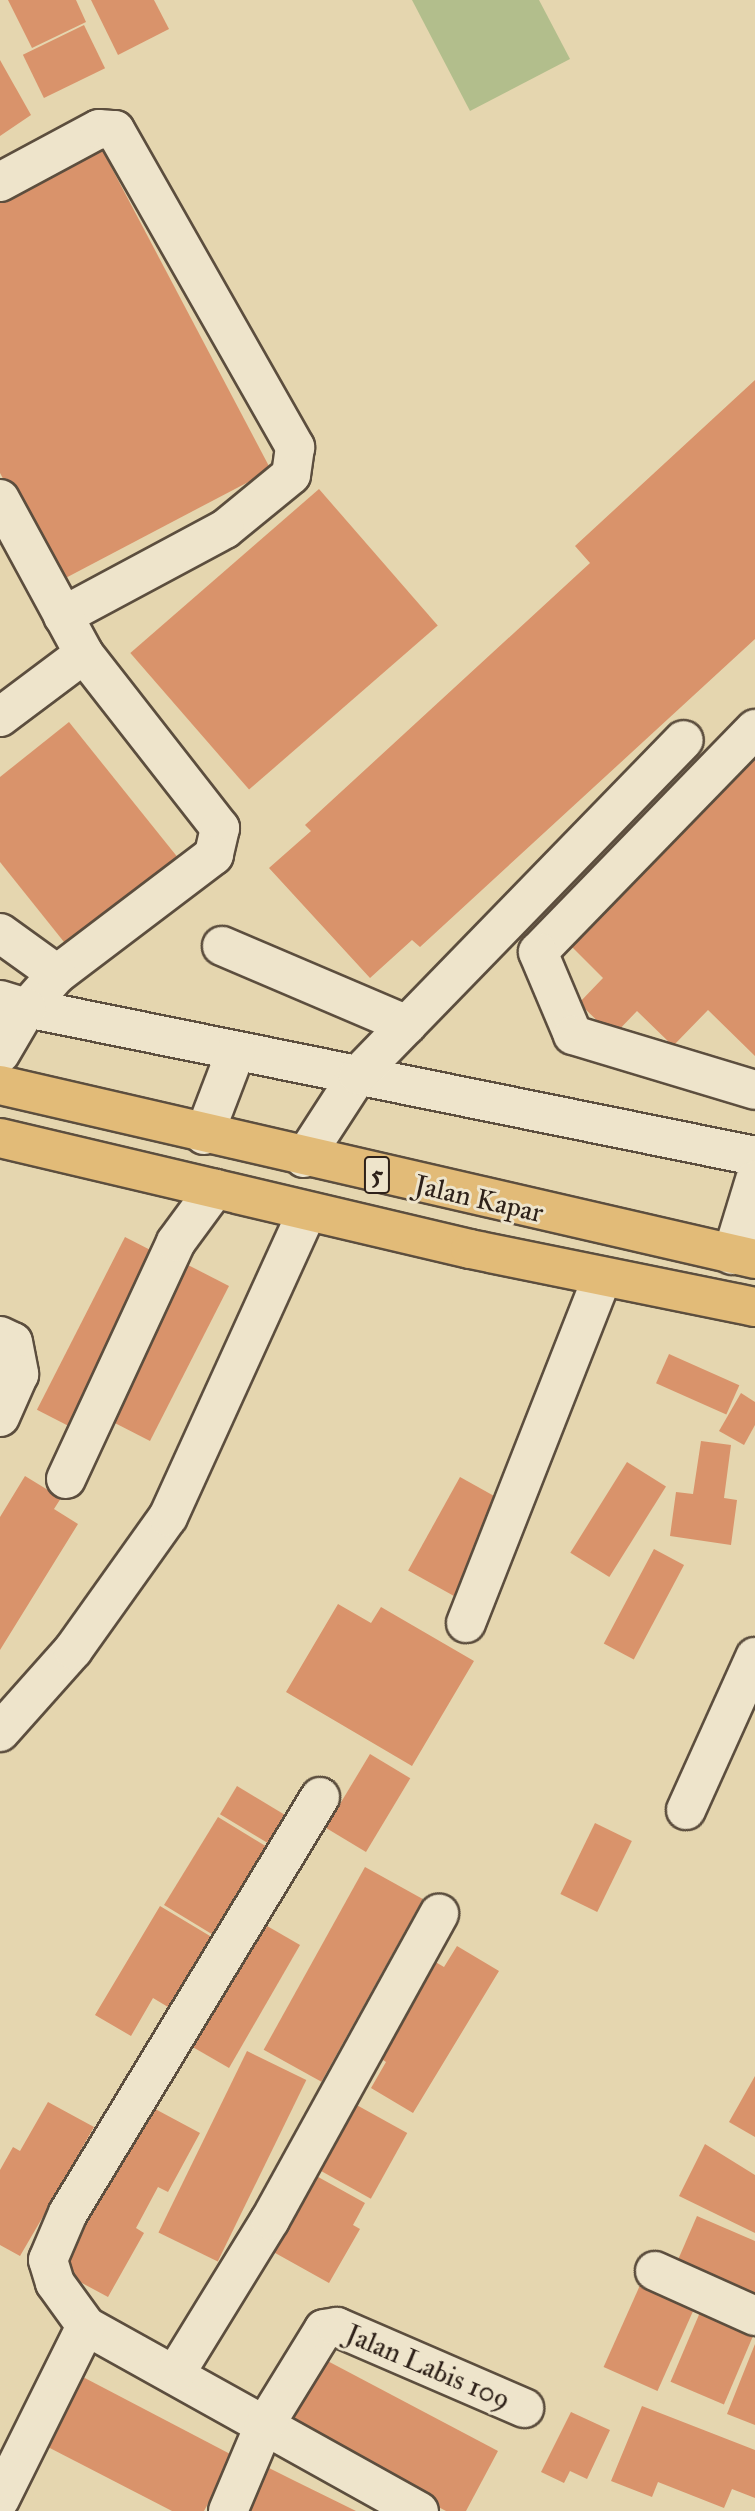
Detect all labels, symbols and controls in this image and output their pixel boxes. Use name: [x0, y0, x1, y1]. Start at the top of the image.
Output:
road number: 5: [363, 1152, 391, 1198]
street label: Jalan Kapar: [411, 1168, 547, 1230]
street label: Jalan Labis 109: [341, 2317, 515, 2417]

